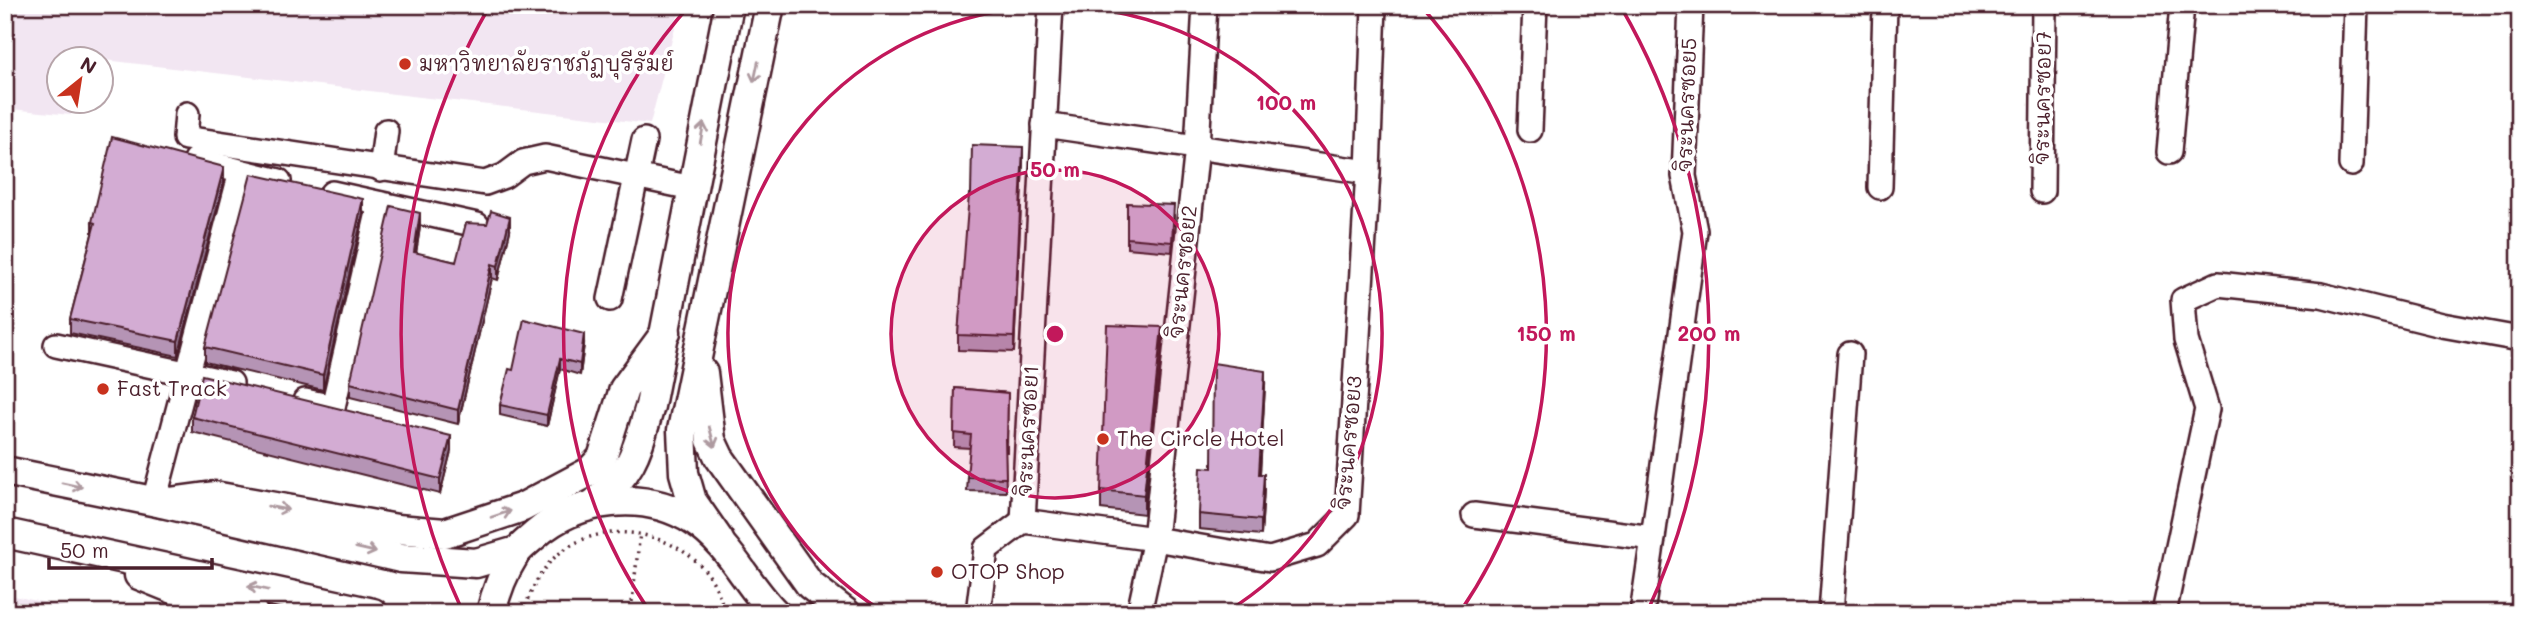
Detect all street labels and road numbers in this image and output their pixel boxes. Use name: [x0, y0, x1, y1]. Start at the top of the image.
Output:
street label: จิระนครซอย7: [2027, 31, 2056, 165]
street label: จิระนครซอย5: [1670, 37, 1701, 173]
street label: จิระนครซอย2: [1161, 204, 1202, 340]
street label: จิระนครซอย1: [1010, 364, 1043, 497]
street label: จิระนครซอย3: [1328, 375, 1367, 511]

